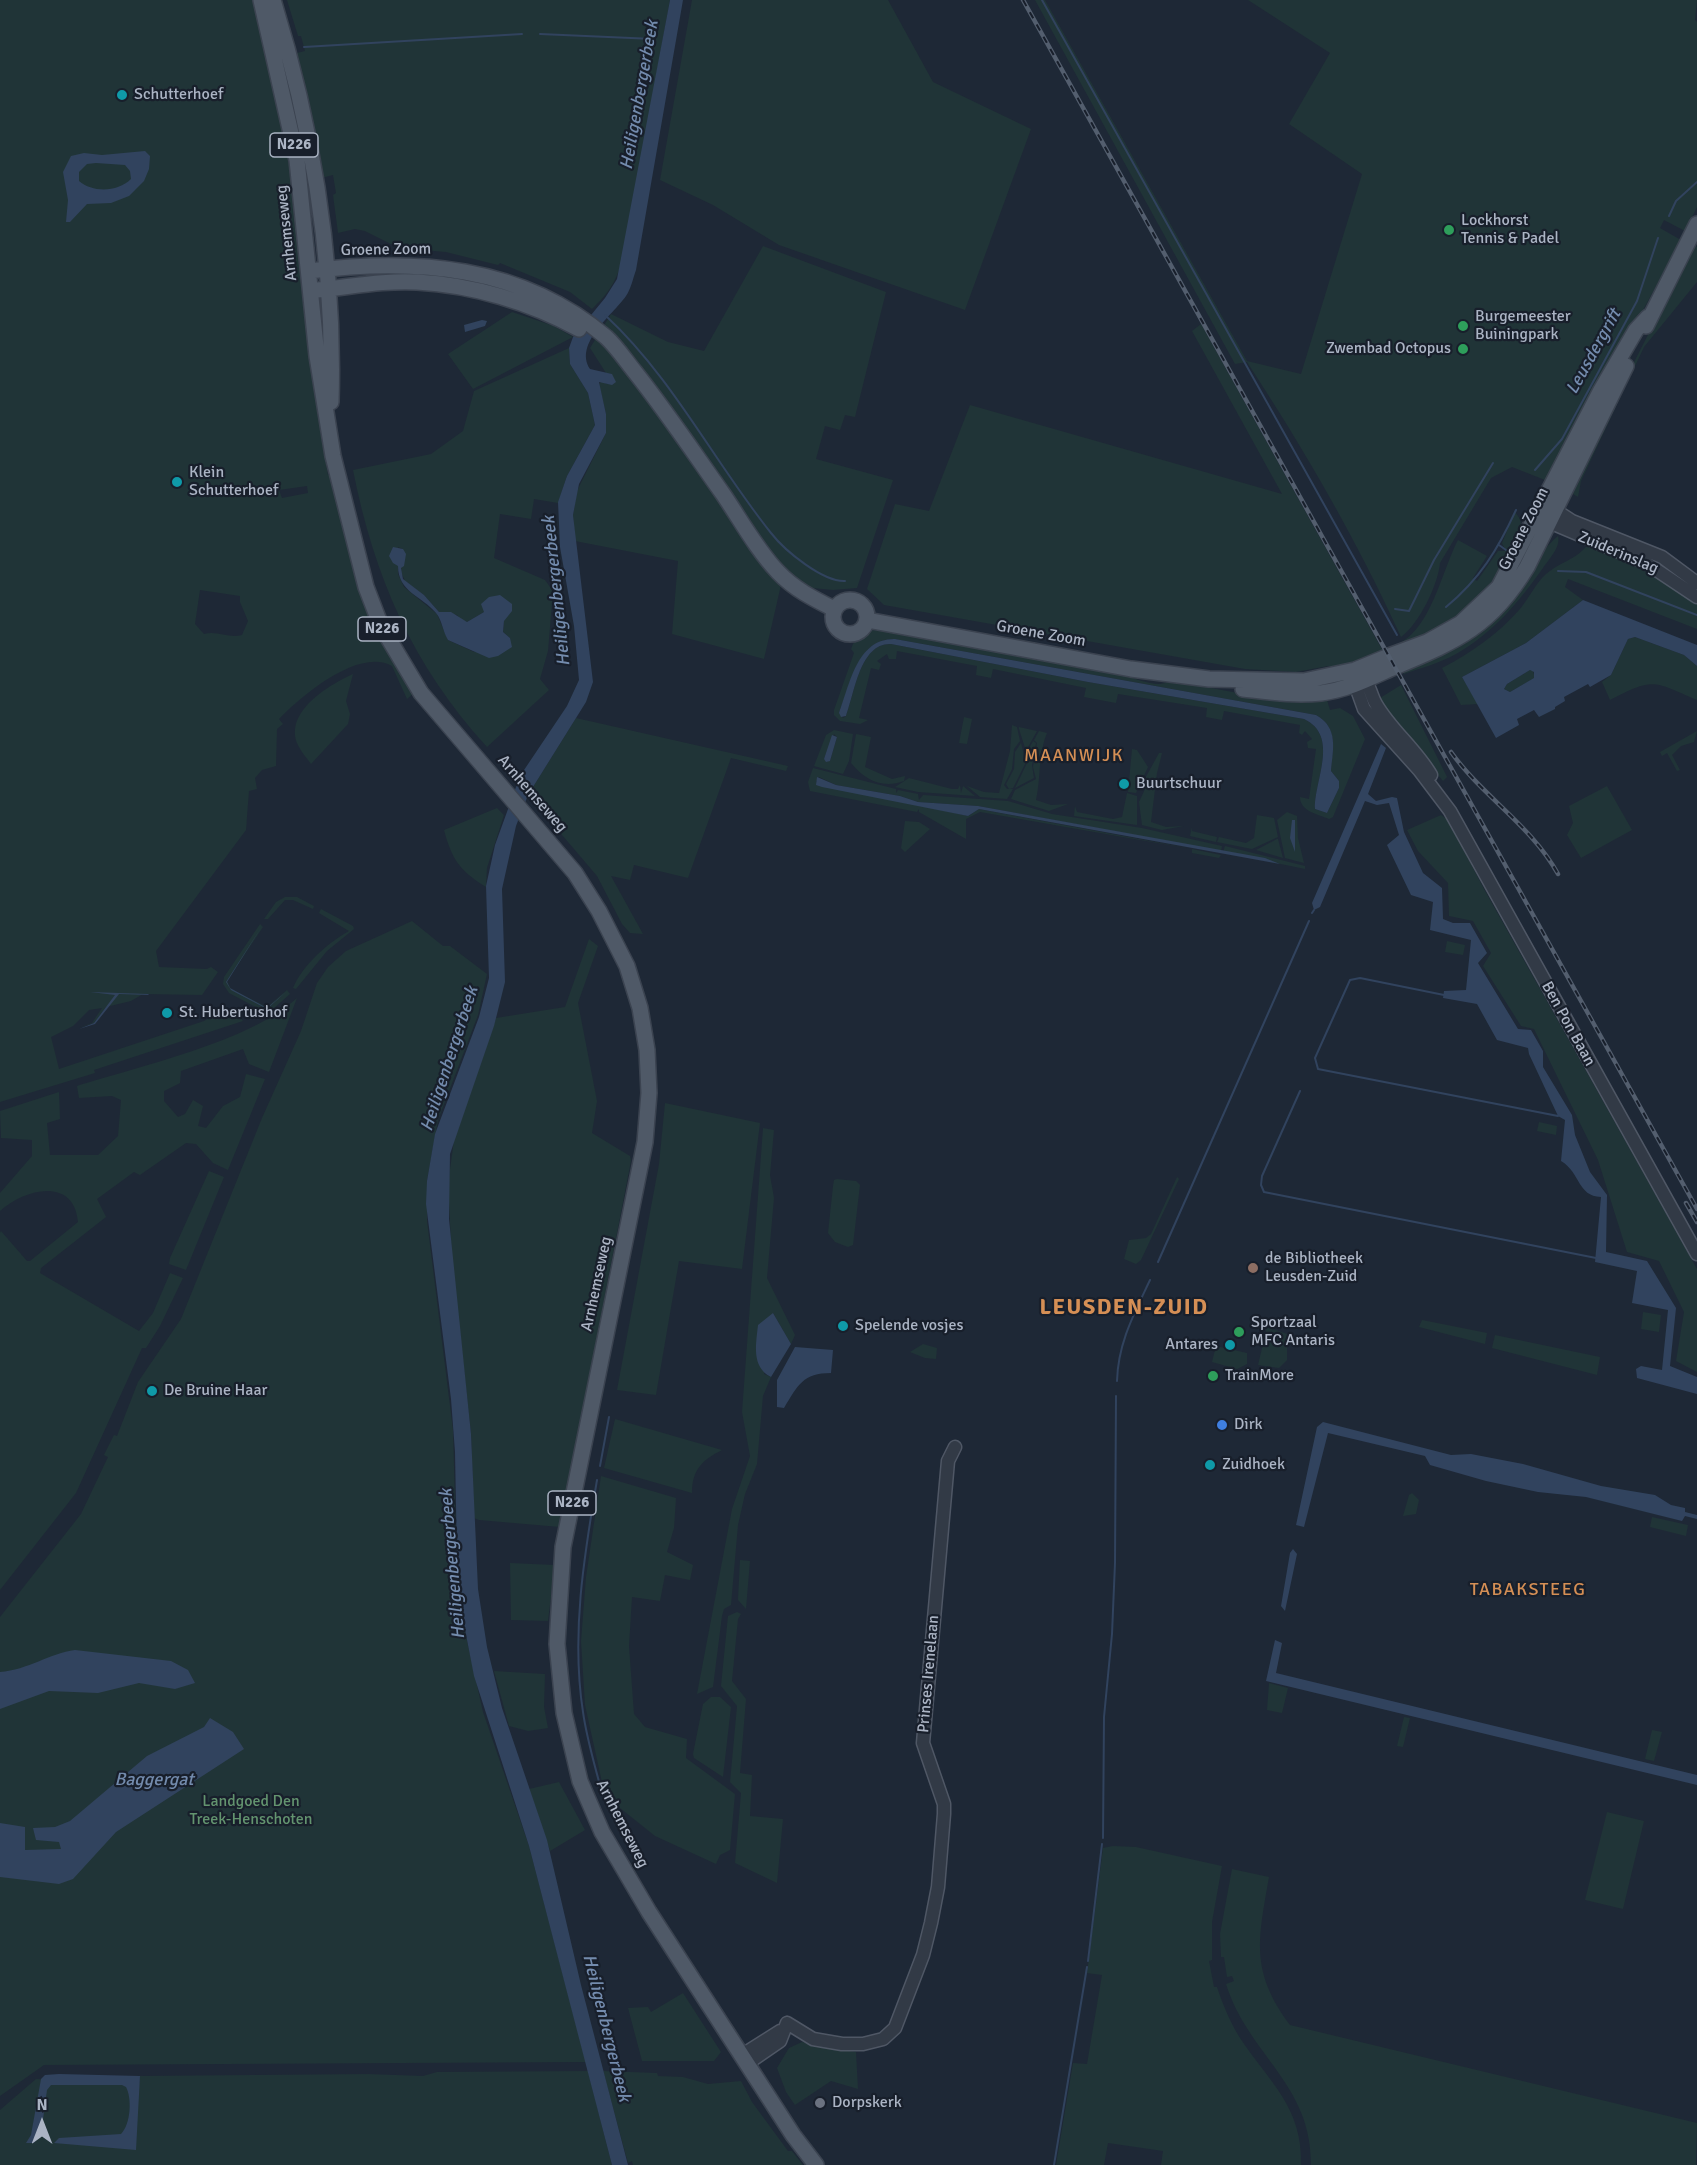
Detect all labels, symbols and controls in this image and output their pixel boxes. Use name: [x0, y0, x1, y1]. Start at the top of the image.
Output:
water label: Heiligenbergerbeek: [616, 19, 664, 171]
place label: Schutterhoef: [134, 85, 223, 105]
marker: Schutterhoef: [115, 88, 129, 102]
road number: N226: [270, 133, 318, 157]
street label: Arnhemseweg: [272, 184, 302, 282]
place label: Lockhorst Tennis & Padel: [1461, 211, 1559, 249]
marker: Lockhorst Tennis & Padel: [1442, 223, 1456, 237]
street label: Groene Zoom: [341, 240, 431, 260]
water label: Leusdergrift: [1562, 306, 1626, 398]
place label: Burgemeester Buiningpark: [1475, 307, 1571, 345]
marker: Burgemeester Buiningpark: [1456, 319, 1470, 333]
place label: Zwembad Octopus: [1326, 339, 1451, 359]
marker: Zwembad Octopus: [1456, 342, 1470, 356]
place label: Klein Schutterhoef: [189, 463, 278, 501]
marker: Klein Schutterhoef: [170, 475, 184, 489]
street label: Groene Zoom: [1495, 484, 1553, 574]
water label: Heiligenbergerbeek: [538, 515, 576, 667]
street label: Zuiderinslag: [1575, 527, 1661, 579]
road number: N226: [358, 617, 406, 641]
street label: Groene Zoom: [995, 617, 1087, 651]
district label: MAANWIJK: [1024, 745, 1124, 767]
street label: Arnhemseweg: [493, 751, 571, 837]
place label: Buurtschuur: [1136, 774, 1222, 794]
marker: Buurtschuur: [1117, 777, 1131, 791]
street label: Ben Pon Baan: [1537, 978, 1599, 1070]
water label: Heiligenbergerbeek: [416, 984, 484, 1134]
place label: St. Hubertushof: [179, 1003, 287, 1023]
marker: St. Hubertushof: [160, 1006, 174, 1020]
street label: Arnhemseweg: [578, 1235, 616, 1333]
place label: de Bibliotheek Leusden-Zuid: [1265, 1249, 1363, 1287]
marker: de Bibliotheek Leusden-Zuid: [1246, 1261, 1260, 1275]
district label: LEUSDEN-ZUID: [1040, 1295, 1208, 1321]
place label: Sportzaal MFC Antaris: [1251, 1313, 1335, 1351]
place label: Spelende vosjes: [855, 1316, 964, 1336]
marker: Spelende vosjes: [836, 1319, 850, 1333]
marker: Sportzaal MFC Antaris: [1232, 1325, 1246, 1339]
place label: Antares: [1165, 1335, 1218, 1355]
marker: Antares: [1223, 1338, 1237, 1352]
place label: TrainMore: [1225, 1366, 1294, 1386]
marker: TrainMore: [1206, 1369, 1220, 1383]
place label: De Bruine Haar: [164, 1381, 267, 1401]
marker: De Bruine Haar: [145, 1384, 159, 1398]
place label: Dirk: [1234, 1415, 1263, 1435]
marker: Dirk: [1215, 1418, 1229, 1432]
place label: Zuidhoek: [1222, 1455, 1285, 1475]
marker: Zuidhoek: [1203, 1458, 1217, 1472]
water label: Heiligenbergerbeek: [436, 1488, 470, 1640]
road number: N226: [548, 1491, 596, 1515]
district label: TABAKSTEEG: [1470, 1579, 1586, 1601]
street label: Prinses Irenelaan: [914, 1614, 944, 1734]
water label: Baggergat: [114, 1769, 194, 1791]
street label: Arnhemseweg: [592, 1777, 652, 1871]
park label: Landgoed Den Treek-Henschoten: [189, 1792, 313, 1830]
water label: Heiligenbergerbeek: [577, 1952, 635, 2104]
north arrow: [12, 2093, 72, 2153]
place label: Dorpskerk: [832, 2093, 902, 2113]
text: N: [36, 2095, 48, 2115]
marker: Dorpskerk: [813, 2096, 827, 2110]

